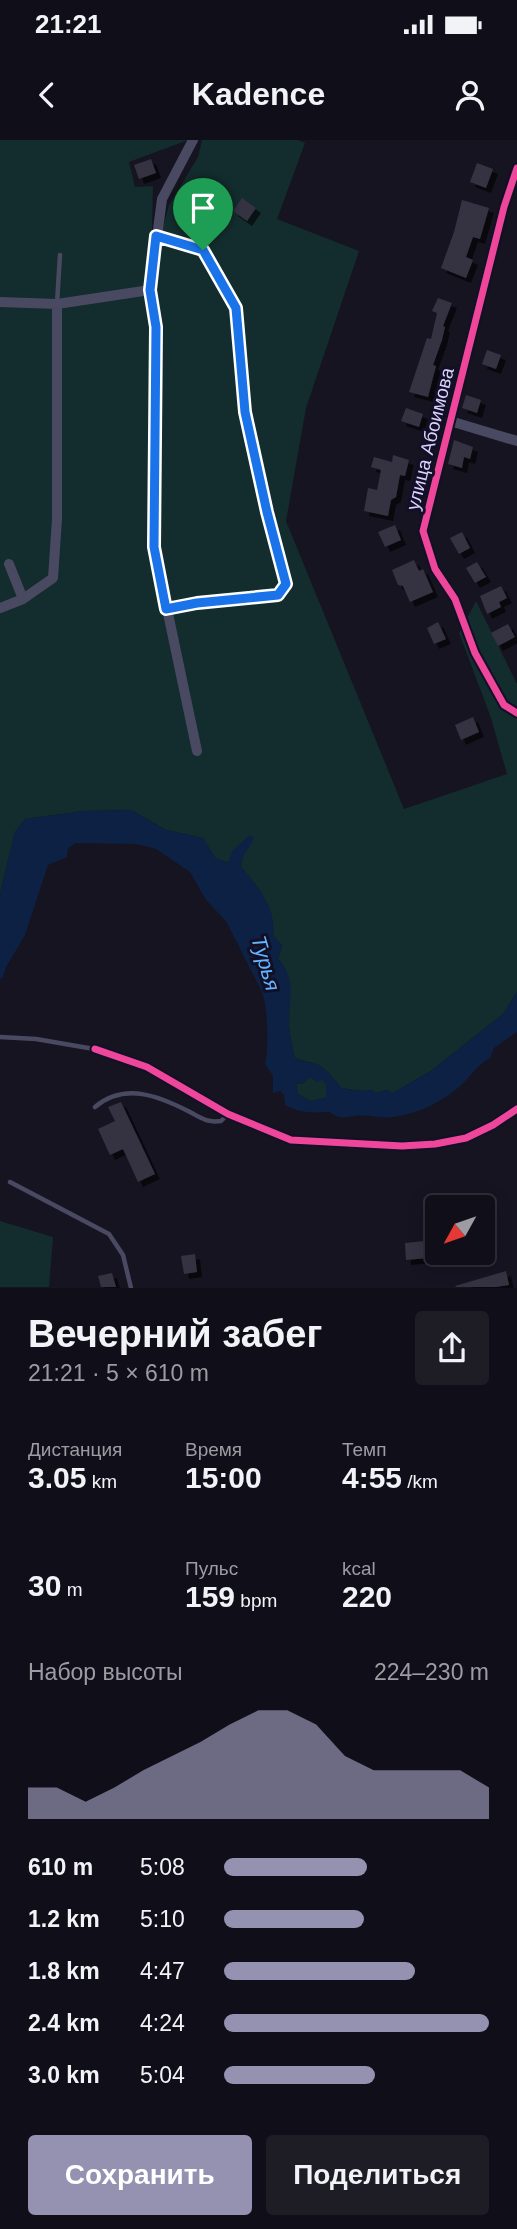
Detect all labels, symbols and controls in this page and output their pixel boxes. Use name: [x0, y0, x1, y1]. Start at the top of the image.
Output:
text: 21:21: [35, 9, 102, 39]
icon: back: [28, 76, 66, 114]
text: Kadence: [192, 76, 325, 112]
icon: person: [451, 76, 489, 114]
pin: [173, 178, 233, 250]
icon: arrive: [184, 189, 222, 227]
street label: улица Абоимова: [402, 365, 458, 513]
water label: Турья: [247, 933, 285, 993]
north arrow: [425, 1195, 495, 1265]
map controls: [425, 1195, 495, 1265]
button: share: [415, 1311, 489, 1385]
text: Вечерний забег: [28, 1313, 322, 1355]
text: 21:21 · 5 × 610 m: [28, 1360, 209, 1386]
text: Дистанция: [28, 1439, 122, 1460]
text: Время: [185, 1439, 242, 1460]
text: Темп: [342, 1439, 386, 1460]
text: 3.05: [28, 1461, 86, 1494]
text: 15:00: [185, 1461, 262, 1494]
text: 4:55: [342, 1461, 402, 1494]
text: km: [86, 1471, 117, 1492]
text: /km: [402, 1471, 438, 1492]
text: Пульс: [185, 1558, 238, 1579]
text: kcal: [342, 1558, 376, 1579]
text: 30: [28, 1569, 61, 1602]
text: m: [61, 1579, 82, 1600]
text: 159: [185, 1580, 235, 1613]
text: 220: [342, 1580, 392, 1613]
text: bpm: [235, 1590, 277, 1611]
text: Набор высоты: [28, 1659, 182, 1685]
text: 224–230 m: [374, 1659, 489, 1685]
text: 610 m: [28, 1854, 93, 1880]
text: 5:08: [140, 1854, 185, 1880]
text: 1.2 km: [28, 1906, 100, 1932]
text: 5:10: [140, 1906, 185, 1932]
text: 1.8 km: [28, 1958, 100, 1984]
text: 4:47: [140, 1958, 185, 1984]
text: 2.4 km: [28, 2010, 100, 2036]
text: 4:24: [140, 2010, 185, 2036]
text: 3.0 km: [28, 2062, 100, 2088]
text: 5:04: [140, 2062, 185, 2088]
button: Сохранить: [28, 2135, 252, 2215]
button: Поделиться: [266, 2135, 489, 2215]

